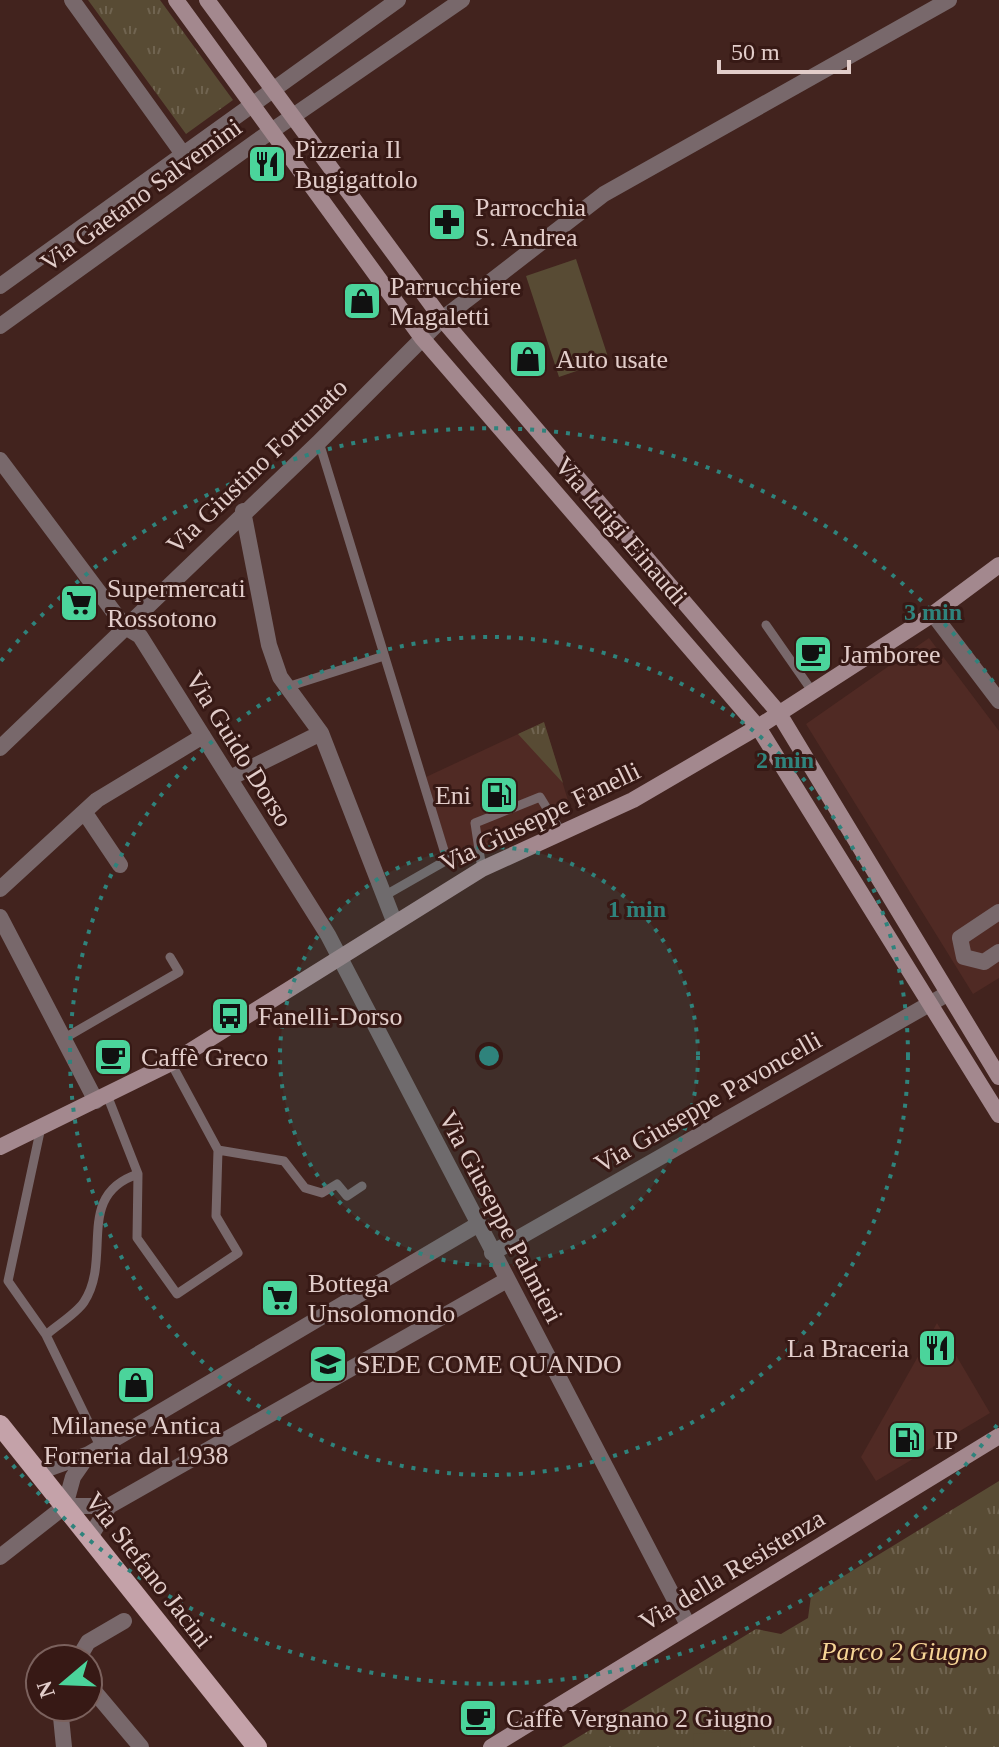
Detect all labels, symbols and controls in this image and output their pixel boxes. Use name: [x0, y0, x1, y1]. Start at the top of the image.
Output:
scale bar: [719, 24, 849, 74]
text: 50 m: [731, 39, 780, 65]
street label: Via Gaetano Salvemini: [35, 112, 247, 278]
place label: Pizzeria Il Bugigattolo: [295, 135, 418, 194]
restaurant icon: Pizzeria Il Bugigattolo: [246, 143, 288, 185]
place label: Parrocchia S. Andrea: [475, 193, 587, 252]
pharmacy icon: Parrocchia S. Andrea: [426, 201, 468, 243]
place label: Parrucchiere Magaletti: [390, 272, 521, 331]
shop icon: Parrucchiere Magaletti: [341, 280, 383, 322]
shop icon: Auto usate: [507, 338, 549, 380]
place label: Auto usate: [556, 345, 668, 374]
street label: Via Giustino Fortunato: [161, 372, 353, 560]
street label: Via Luigi Einaudi: [549, 451, 693, 611]
place label: Supermercati Rossotono: [107, 574, 246, 633]
supermarket icon: Supermercati Rossotono: [58, 582, 100, 624]
text: 3 min: [904, 599, 962, 625]
cafe icon: Jamboree: [792, 633, 834, 675]
place label: Jamboree: [841, 640, 941, 669]
street label: Via Guido Dorso: [180, 666, 298, 832]
text: 2 min: [756, 747, 814, 773]
street label: Via Giuseppe Fanelli: [435, 756, 645, 878]
fuel station icon: Eni: [478, 774, 520, 816]
place label: Eni: [435, 781, 471, 810]
text: 1 min: [608, 896, 666, 922]
bus stop icon: Fanelli-Dorso: [209, 995, 251, 1037]
place label: Fanelli-Dorso: [258, 1002, 402, 1031]
street label: Via Giuseppe Pavoncelli: [589, 1025, 827, 1179]
cafe icon: Caffè Greco: [92, 1036, 134, 1078]
centre of rings: [475, 1042, 503, 1070]
place label: Caffè Greco: [141, 1043, 268, 1072]
street label: Via Giuseppe Palmieri: [433, 1106, 569, 1328]
place label: Bottega Unsolomondo: [308, 1269, 455, 1328]
supermarket icon: Bottega Unsolomondo: [259, 1277, 301, 1319]
restaurant icon: La Braceria: [916, 1327, 958, 1369]
place label: La Braceria: [787, 1334, 909, 1363]
school or university icon: SEDE COME QUANDO: [307, 1343, 349, 1385]
place label: SEDE COME QUANDO: [356, 1350, 622, 1379]
shop icon: Milanese Antica Forneria dal 1938: [115, 1364, 157, 1406]
place label: Milanese Antica Forneria dal 1938: [44, 1411, 228, 1470]
fuel station icon: IP: [886, 1419, 928, 1461]
place label: IP: [935, 1426, 958, 1455]
street label: Via Stefano Jacini: [79, 1487, 219, 1653]
street label: Via della Resistenza: [634, 1503, 830, 1637]
park label: Parco 2 Giugno: [820, 1637, 987, 1666]
north arrow: [24, 1643, 104, 1723]
text: N: [31, 1678, 60, 1701]
cafe icon: Caffè Vergnano 2 Giugno: [457, 1697, 499, 1739]
place label: Caffè Vergnano 2 Giugno: [506, 1704, 772, 1733]

